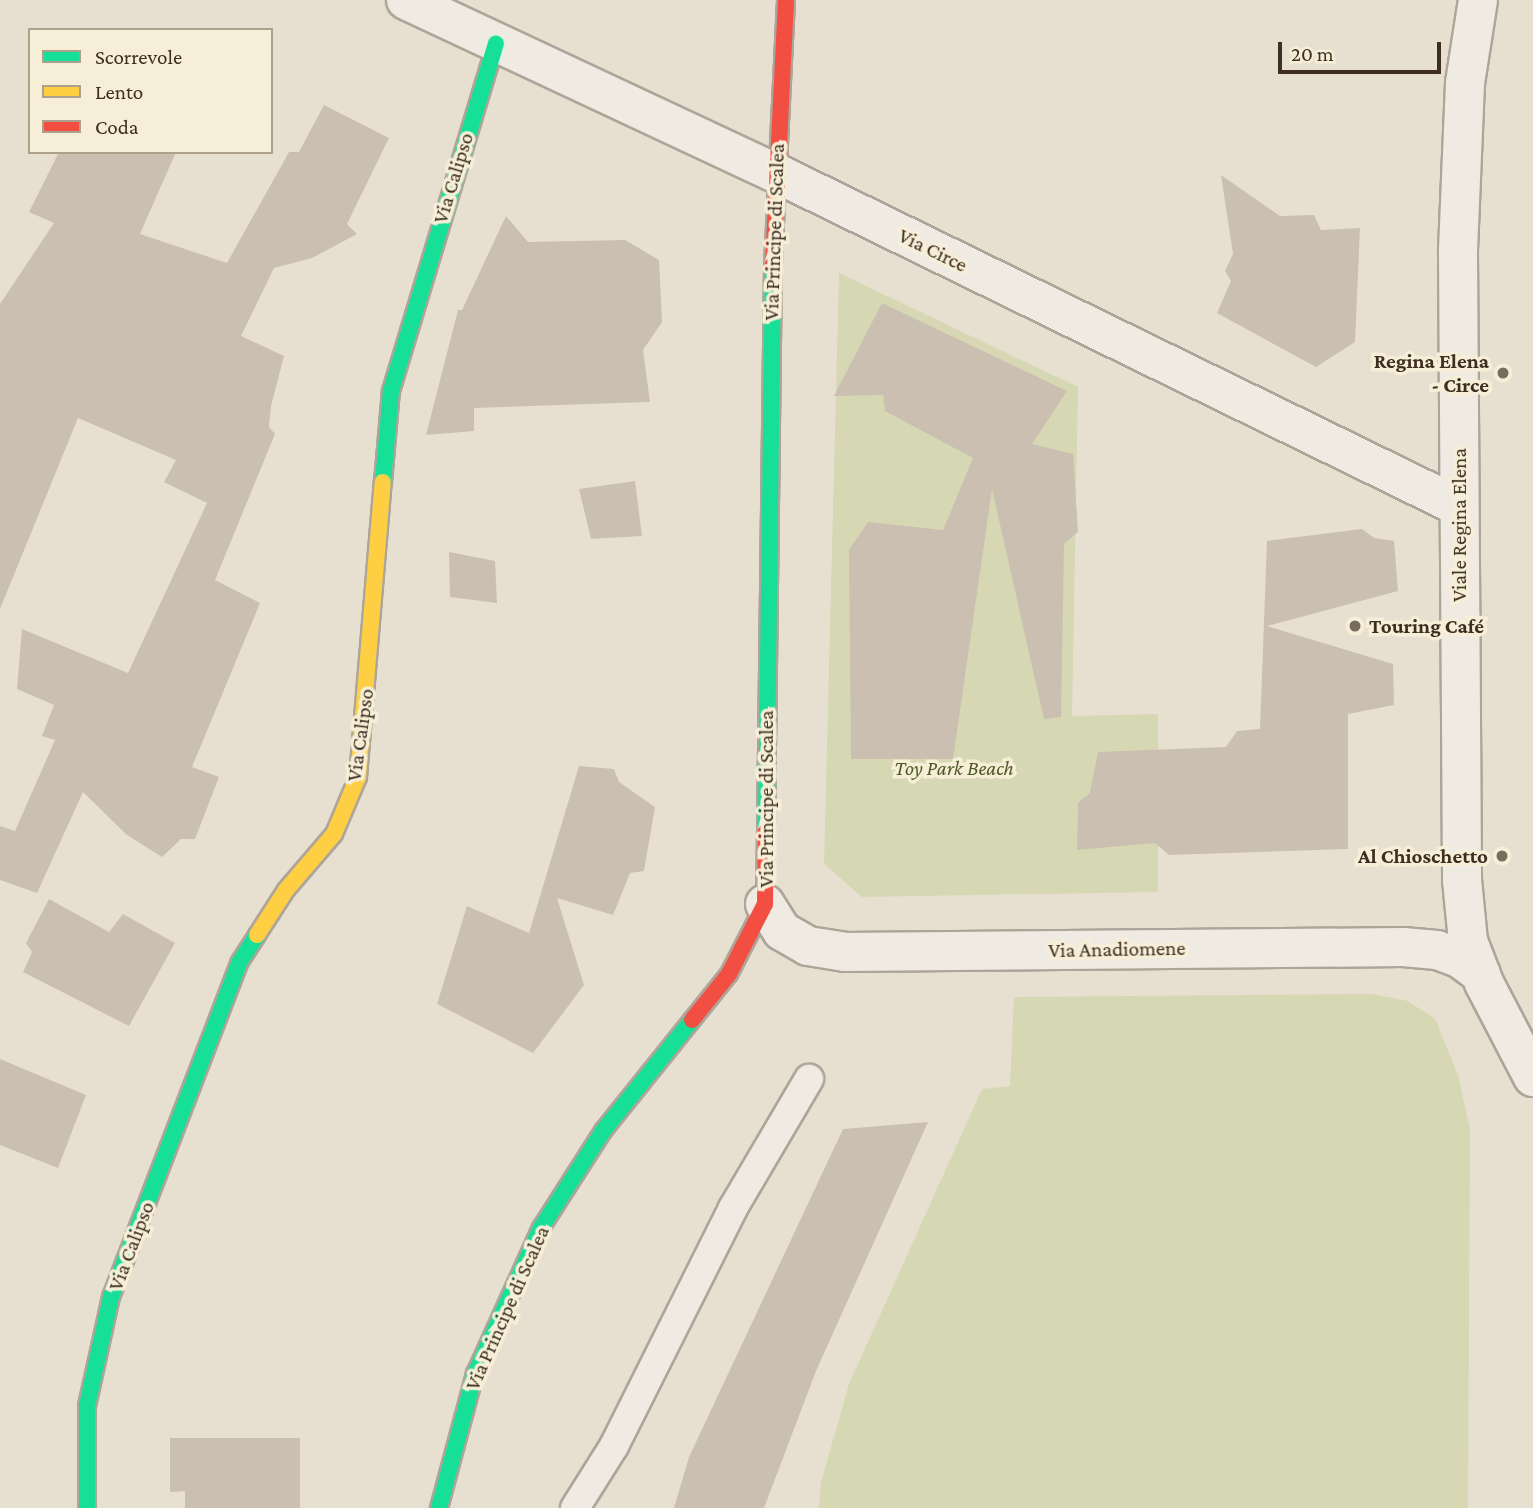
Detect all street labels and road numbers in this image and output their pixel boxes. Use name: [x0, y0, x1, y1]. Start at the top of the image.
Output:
street label: Via Calipso: [427, 130, 479, 226]
street label: Via Principe di Scalea: [758, 143, 790, 321]
street label: Via Circe: [894, 223, 972, 277]
street label: Viale Regina Elena: [1446, 448, 1472, 602]
street label: Via Calipso: [341, 687, 379, 783]
street label: Via Principe di Scalea: [753, 710, 779, 888]
street label: Via Anadiomene: [1048, 935, 1186, 963]
street label: Via Calipso: [102, 1198, 160, 1294]
street label: Via Principe di Scalea: [459, 1222, 555, 1394]

